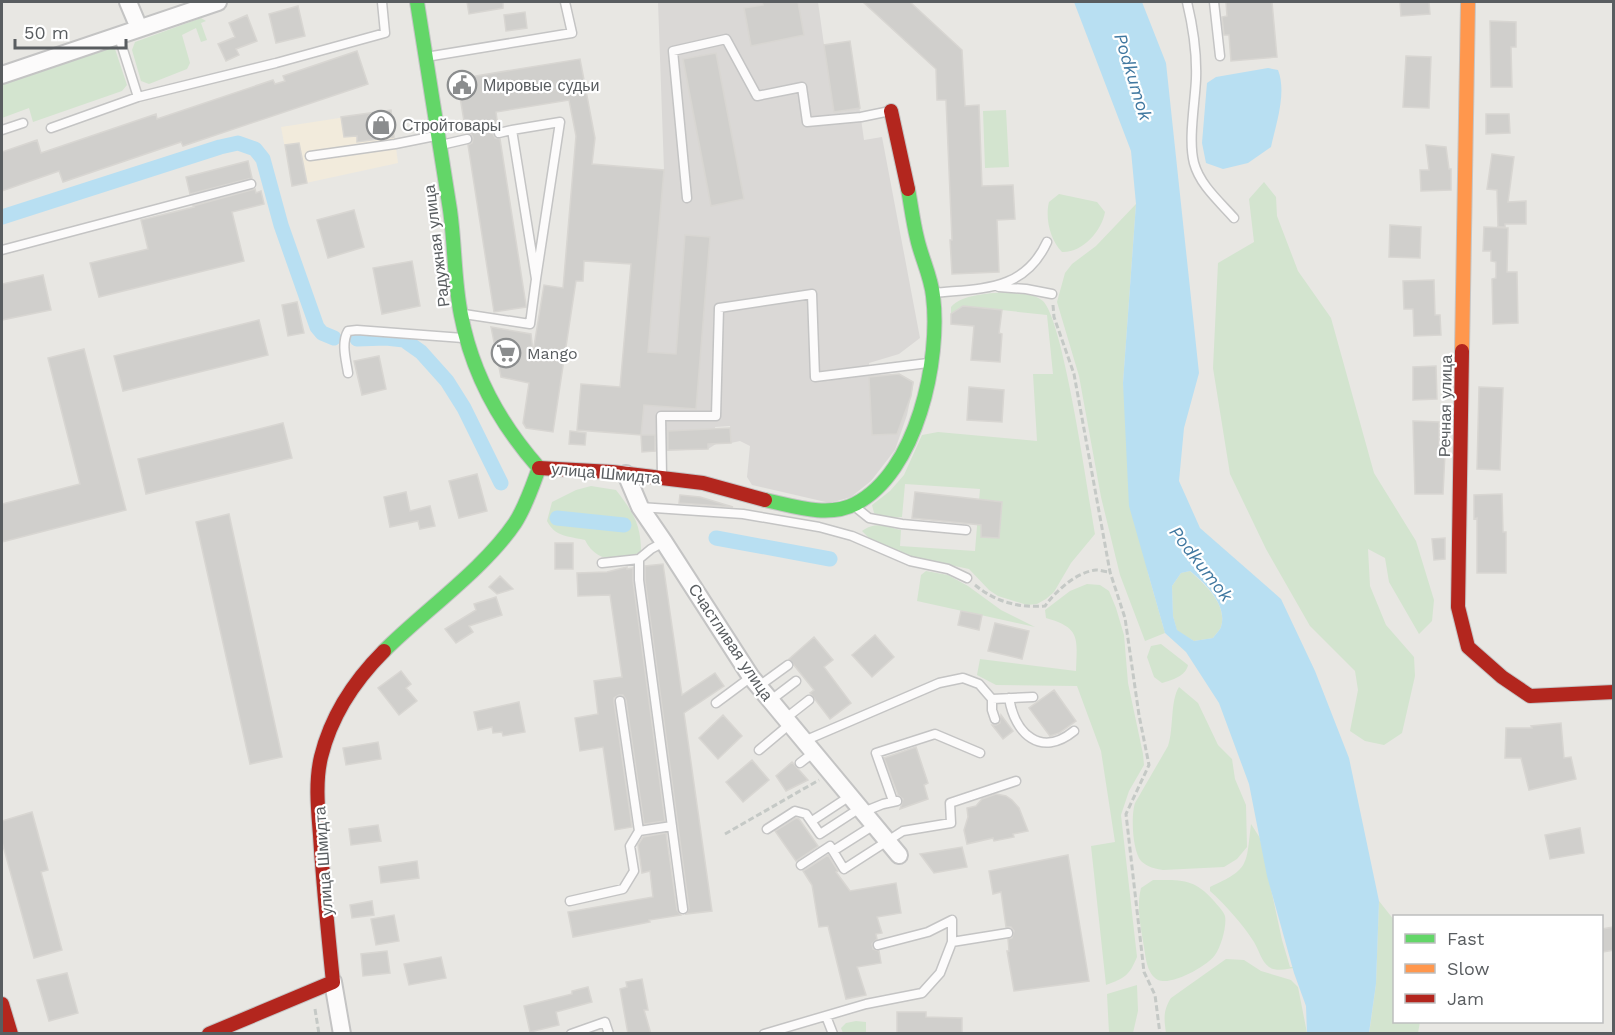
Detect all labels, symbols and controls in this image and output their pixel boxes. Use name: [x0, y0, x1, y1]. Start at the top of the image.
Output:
scale bar: [15, 12, 126, 50]
text: 50 m: [24, 22, 69, 43]
water label: Podkumok: [1110, 31, 1157, 124]
public building icon: Мировые судьи: [446, 69, 478, 101]
place label: Мировые судьи: [483, 76, 600, 95]
shop icon: Стройтовары: [365, 109, 397, 141]
place label: Стройтовары: [402, 116, 501, 135]
street label: Радужная улица: [420, 184, 453, 308]
supermarket icon: Mango: [490, 337, 522, 369]
place label: Mango: [527, 344, 578, 363]
street label: Речная улица: [1435, 354, 1456, 457]
street label: улица Шмидта: [551, 459, 661, 488]
water label: Podkumok: [1165, 522, 1238, 607]
street label: Счастливая улица: [684, 580, 777, 705]
street label: улица Шмидта: [310, 806, 337, 916]
legend: [1393, 915, 1603, 1023]
text: Fast: [1447, 928, 1485, 949]
text: Slow: [1447, 958, 1490, 979]
text: Jam: [1447, 988, 1484, 1009]

